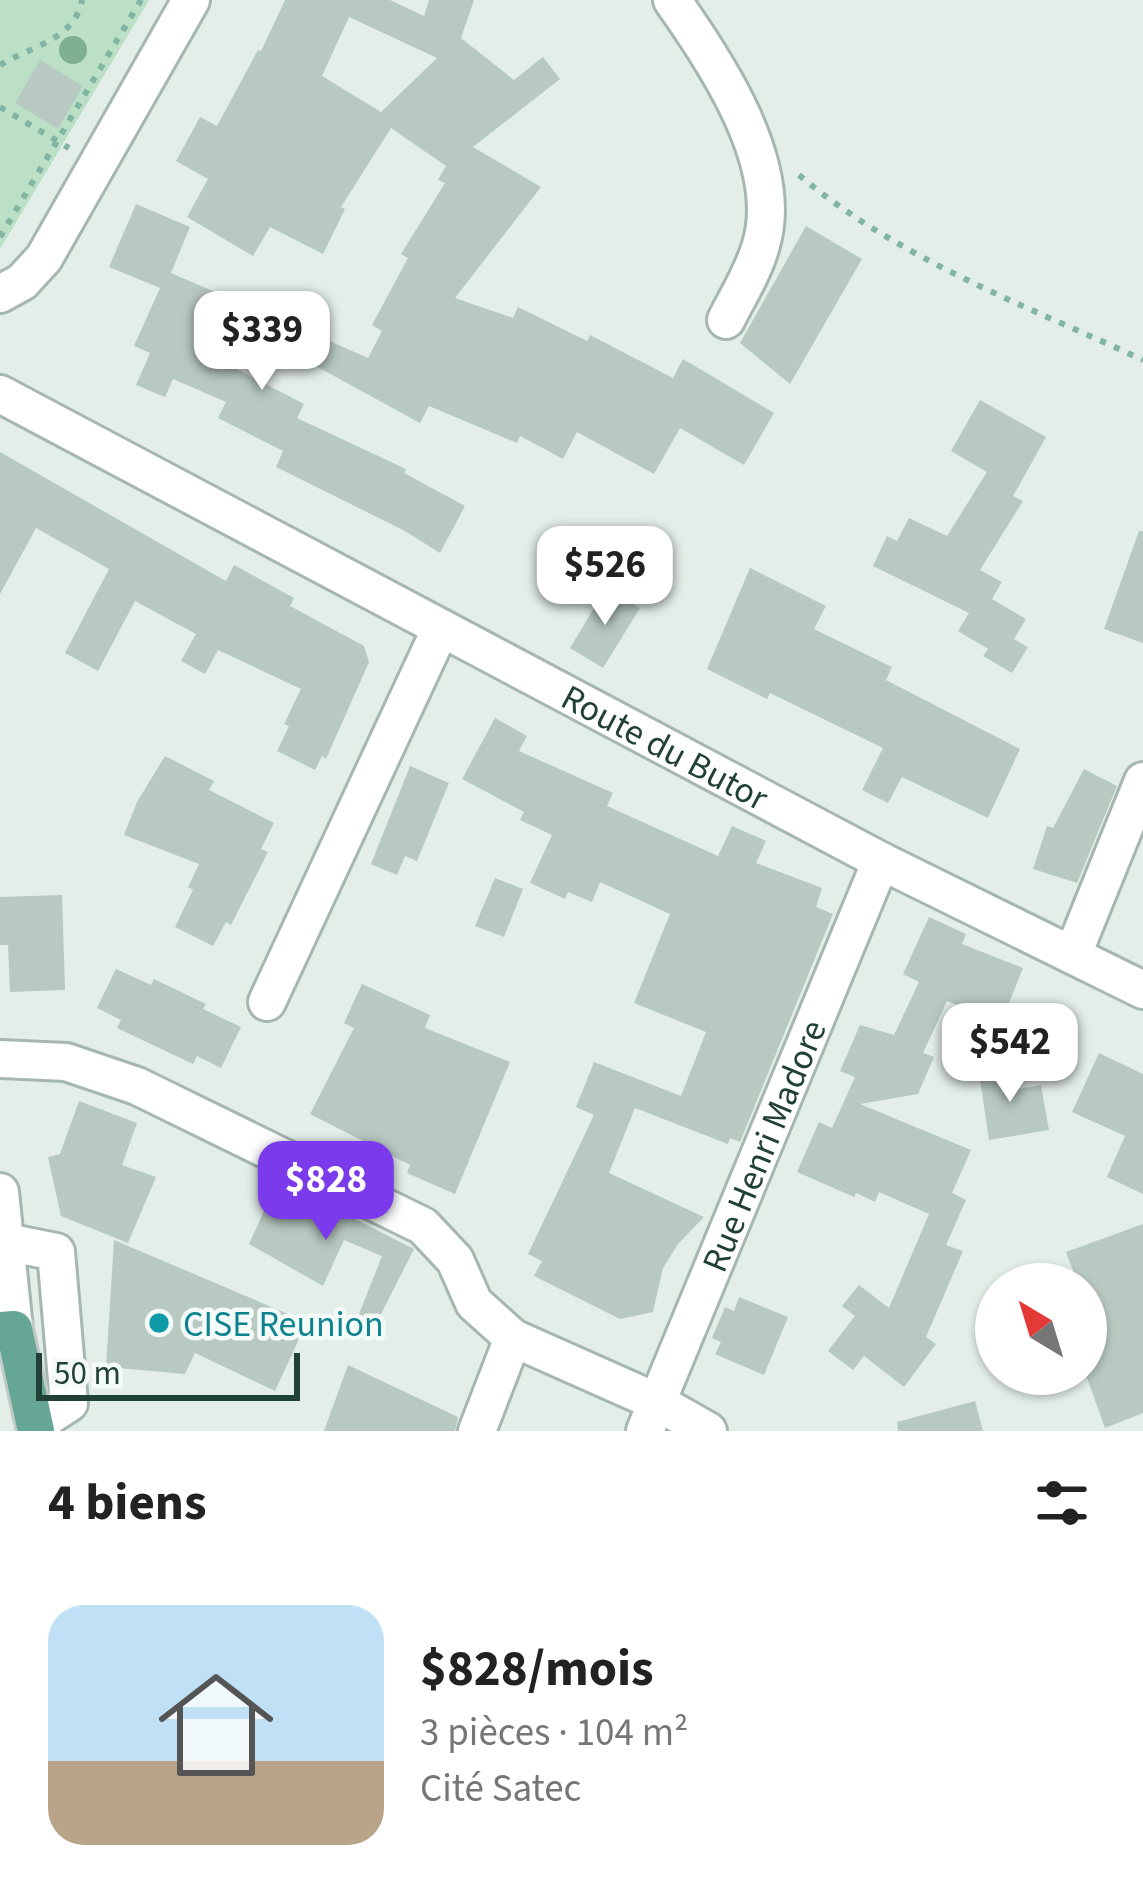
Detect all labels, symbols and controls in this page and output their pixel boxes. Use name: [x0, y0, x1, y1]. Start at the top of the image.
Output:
pin: $339: [191, 291, 333, 393]
text: $339: [221, 302, 303, 358]
pin: $526: [534, 526, 676, 628]
text: $526: [564, 537, 646, 593]
street label: Route du Butor: [552, 672, 777, 824]
pin: $542: [939, 1003, 1081, 1105]
street label: Rue Henri Madore: [690, 1012, 840, 1280]
text: $542: [969, 1014, 1051, 1070]
pin: $828: [255, 1141, 397, 1243]
text: $828: [285, 1152, 367, 1208]
north arrow: [975, 1263, 1107, 1395]
map controls: [975, 1263, 1107, 1395]
place label: CISE Reunion: [183, 1299, 384, 1350]
marker: CISE Reunion: [146, 1310, 172, 1336]
scale bar: [36, 1347, 300, 1400]
text: 50 m: [54, 1350, 121, 1397]
text: 4 biens: [48, 1467, 207, 1539]
icon: filters: [1029, 1470, 1095, 1536]
text: $828/mois: [420, 1633, 654, 1705]
icon: home: [144, 1653, 288, 1797]
text: 3 pièces · 104 m²: [420, 1705, 688, 1761]
text: Cité Satec: [420, 1761, 581, 1817]

